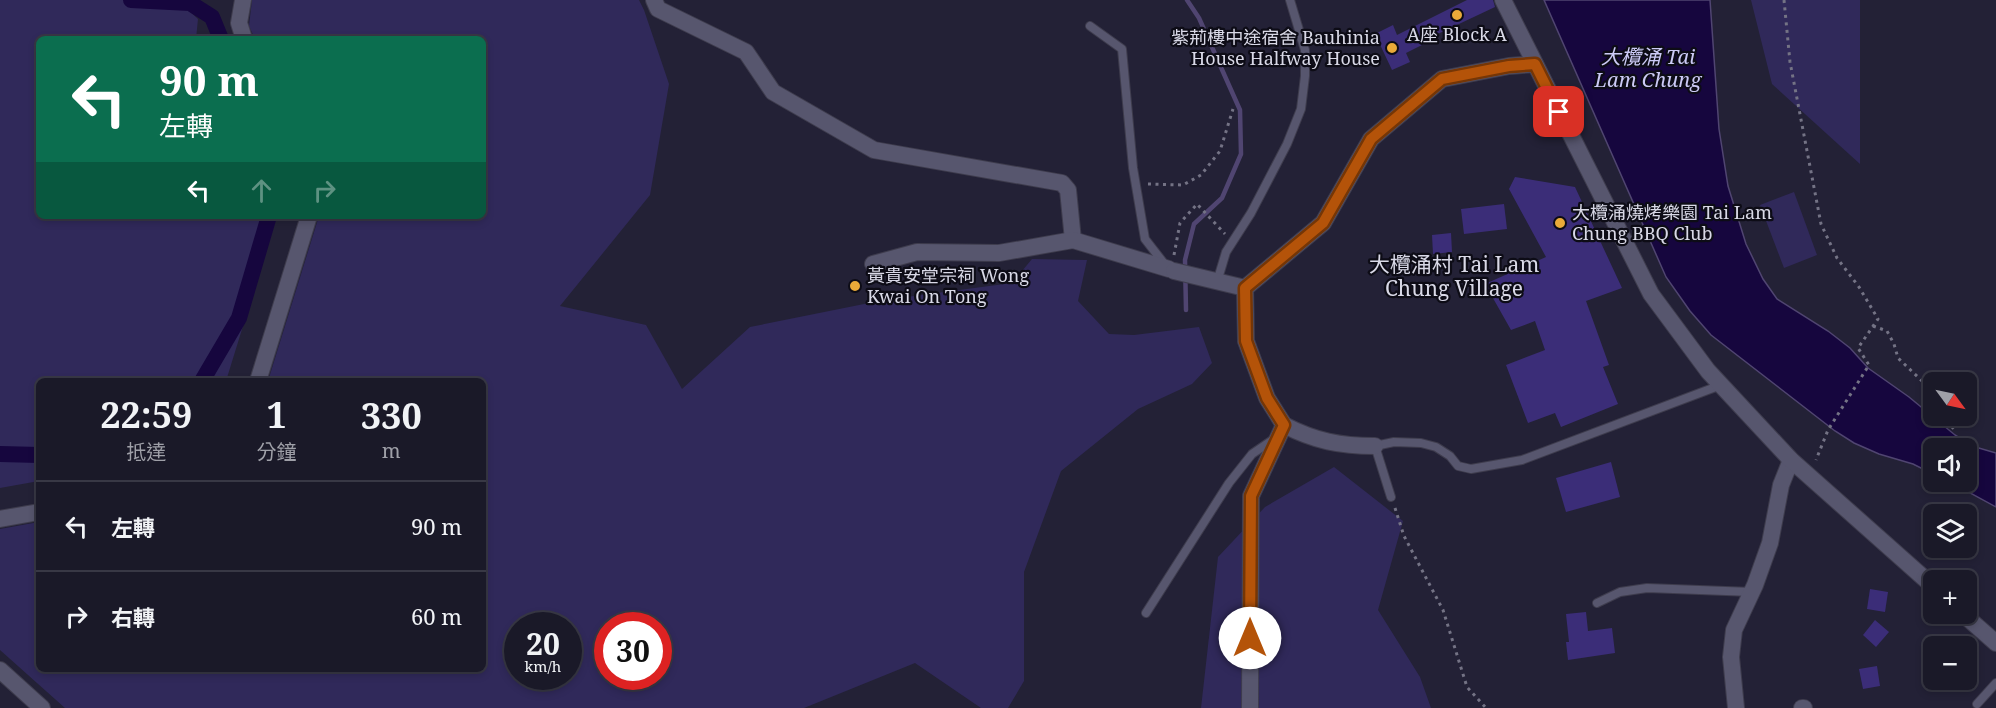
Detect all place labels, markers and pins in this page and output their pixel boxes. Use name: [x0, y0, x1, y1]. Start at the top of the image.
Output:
marker: A座 Block A: [1450, 8, 1464, 22]
place label: A座 Block A: [1407, 22, 1507, 46]
place label: 紫荊樓中途宿舍 Bauhinia House Halfway House: [1171, 25, 1380, 70]
marker: 紫荊樓中途宿舍 Bauhinia House Halfway House: [1385, 41, 1399, 55]
pin: [1533, 86, 1584, 137]
place label: 大欖涌燒烤樂園 Tai Lam Chung BBQ Club: [1572, 200, 1772, 245]
marker: 大欖涌燒烤樂園 Tai Lam Chung BBQ Club: [1553, 216, 1567, 230]
place label: 黃貴安堂宗祠 Wong Kwai On Tong: [867, 263, 1029, 308]
marker: 黃貴安堂宗祠 Wong Kwai On Tong: [848, 279, 862, 293]

